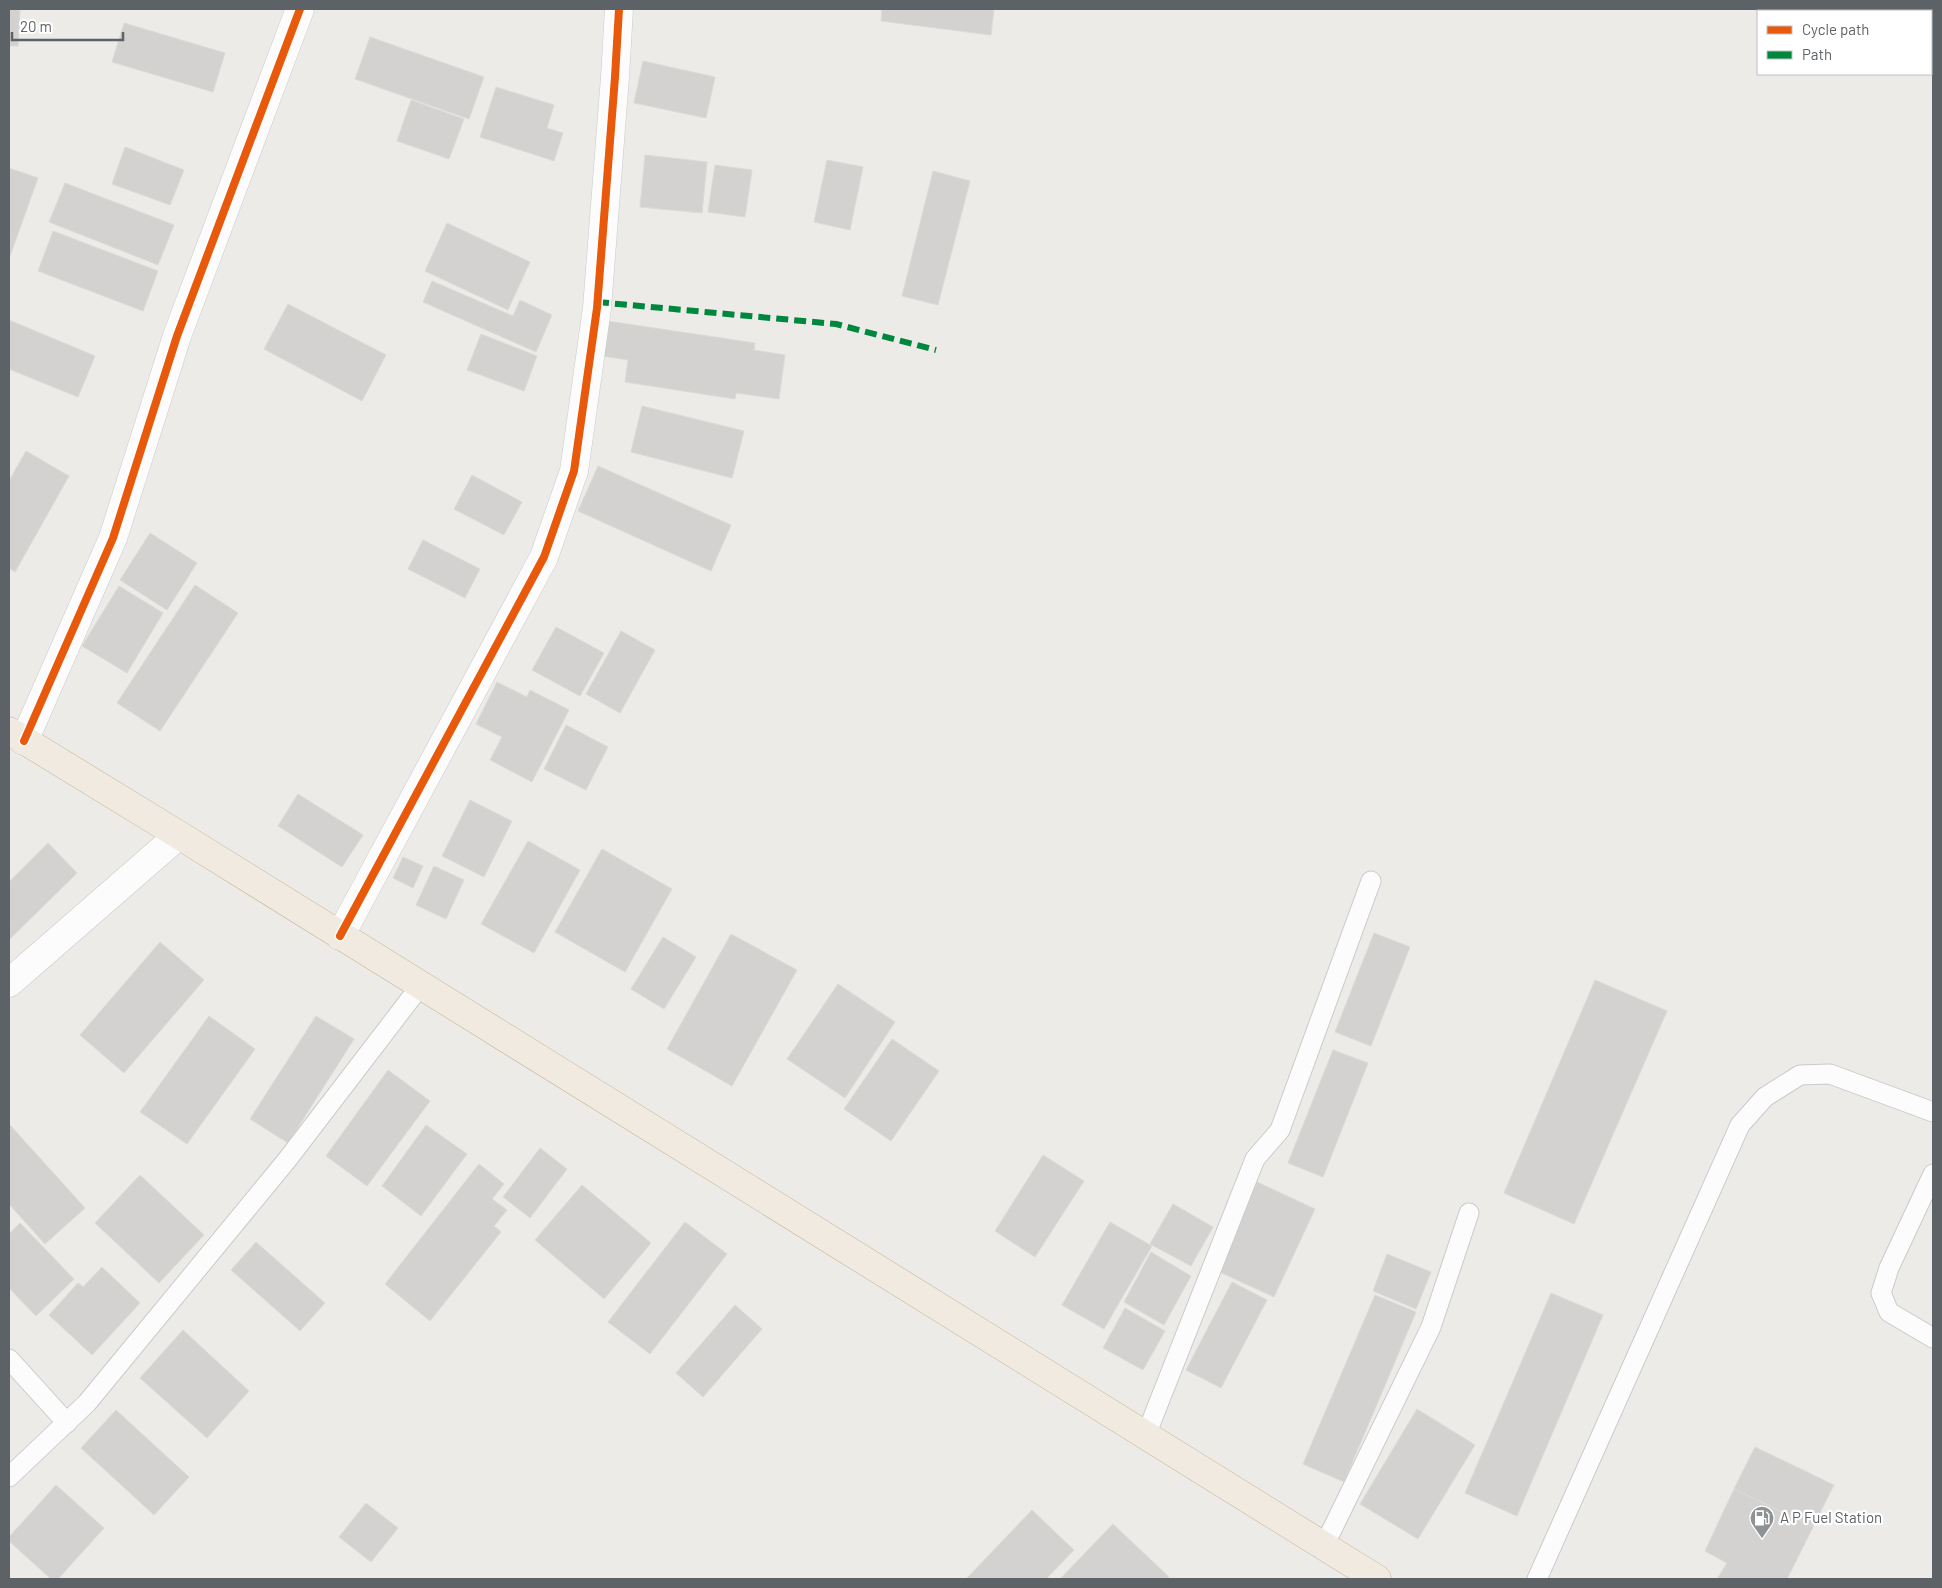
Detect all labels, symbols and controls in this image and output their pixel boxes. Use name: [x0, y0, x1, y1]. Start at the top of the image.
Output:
scale bar: [12, 10, 124, 42]
legend: [1757, 10, 1932, 75]
text: 20 m: [20, 17, 52, 35]
text: Cycle path: [1802, 20, 1869, 38]
text: Path: [1802, 45, 1832, 63]
fuel station icon: A P Fuel Station: [1749, 1505, 1775, 1539]
place label: A P Fuel Station: [1780, 1508, 1882, 1526]

